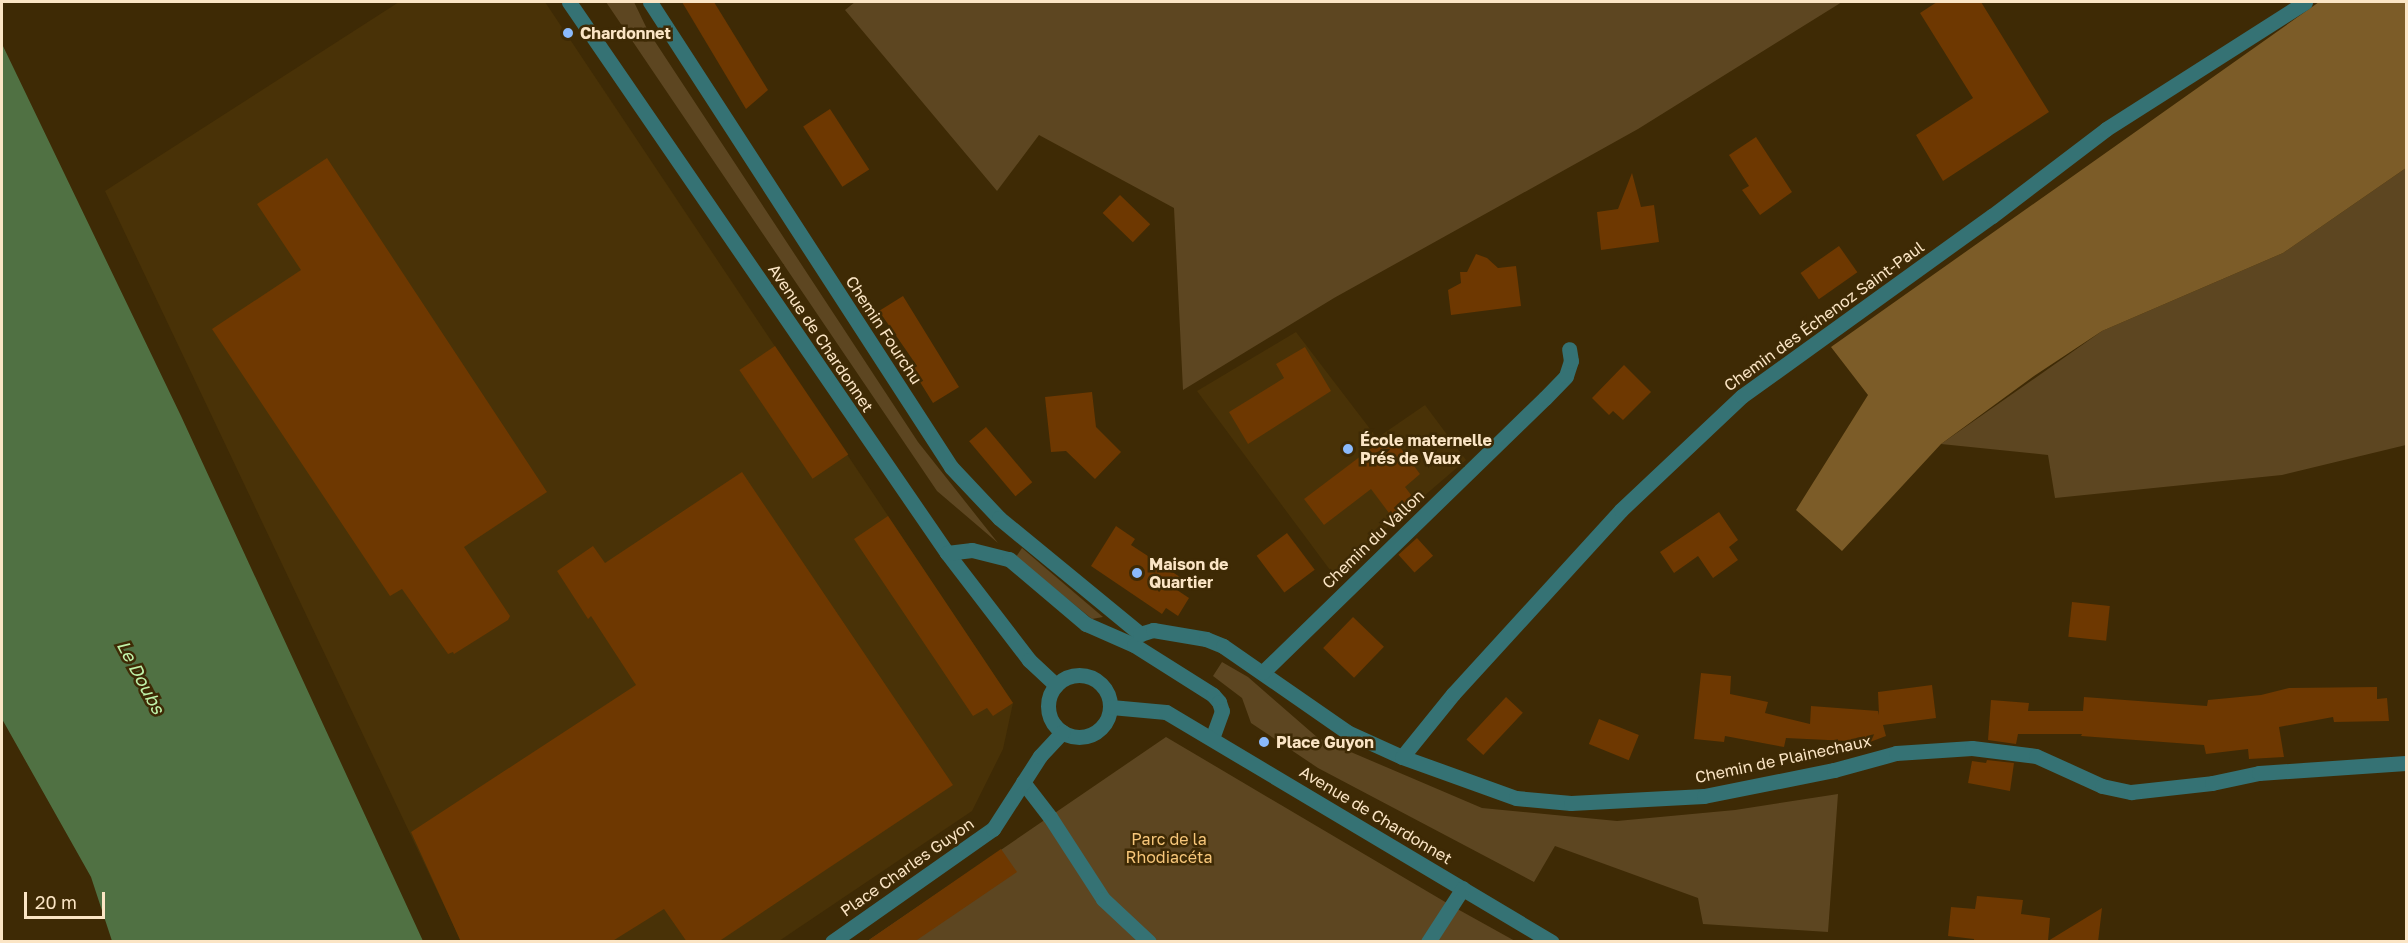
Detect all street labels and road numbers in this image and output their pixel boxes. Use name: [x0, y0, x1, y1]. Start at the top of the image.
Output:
street label: Chemin des Échenoz Saint-Paul: [1720, 237, 1928, 395]
street label: Avenue de Chardonnet: [764, 260, 878, 416]
street label: Chemin Fourchu: [842, 272, 926, 388]
street label: Chemin du Vallon: [1318, 486, 1428, 592]
street label: Chemin de Plainechaux: [1693, 731, 1873, 787]
street label: Avenue de Chardonnet: [1296, 762, 1456, 868]
street label: Place Charles Guyon: [837, 814, 977, 920]

